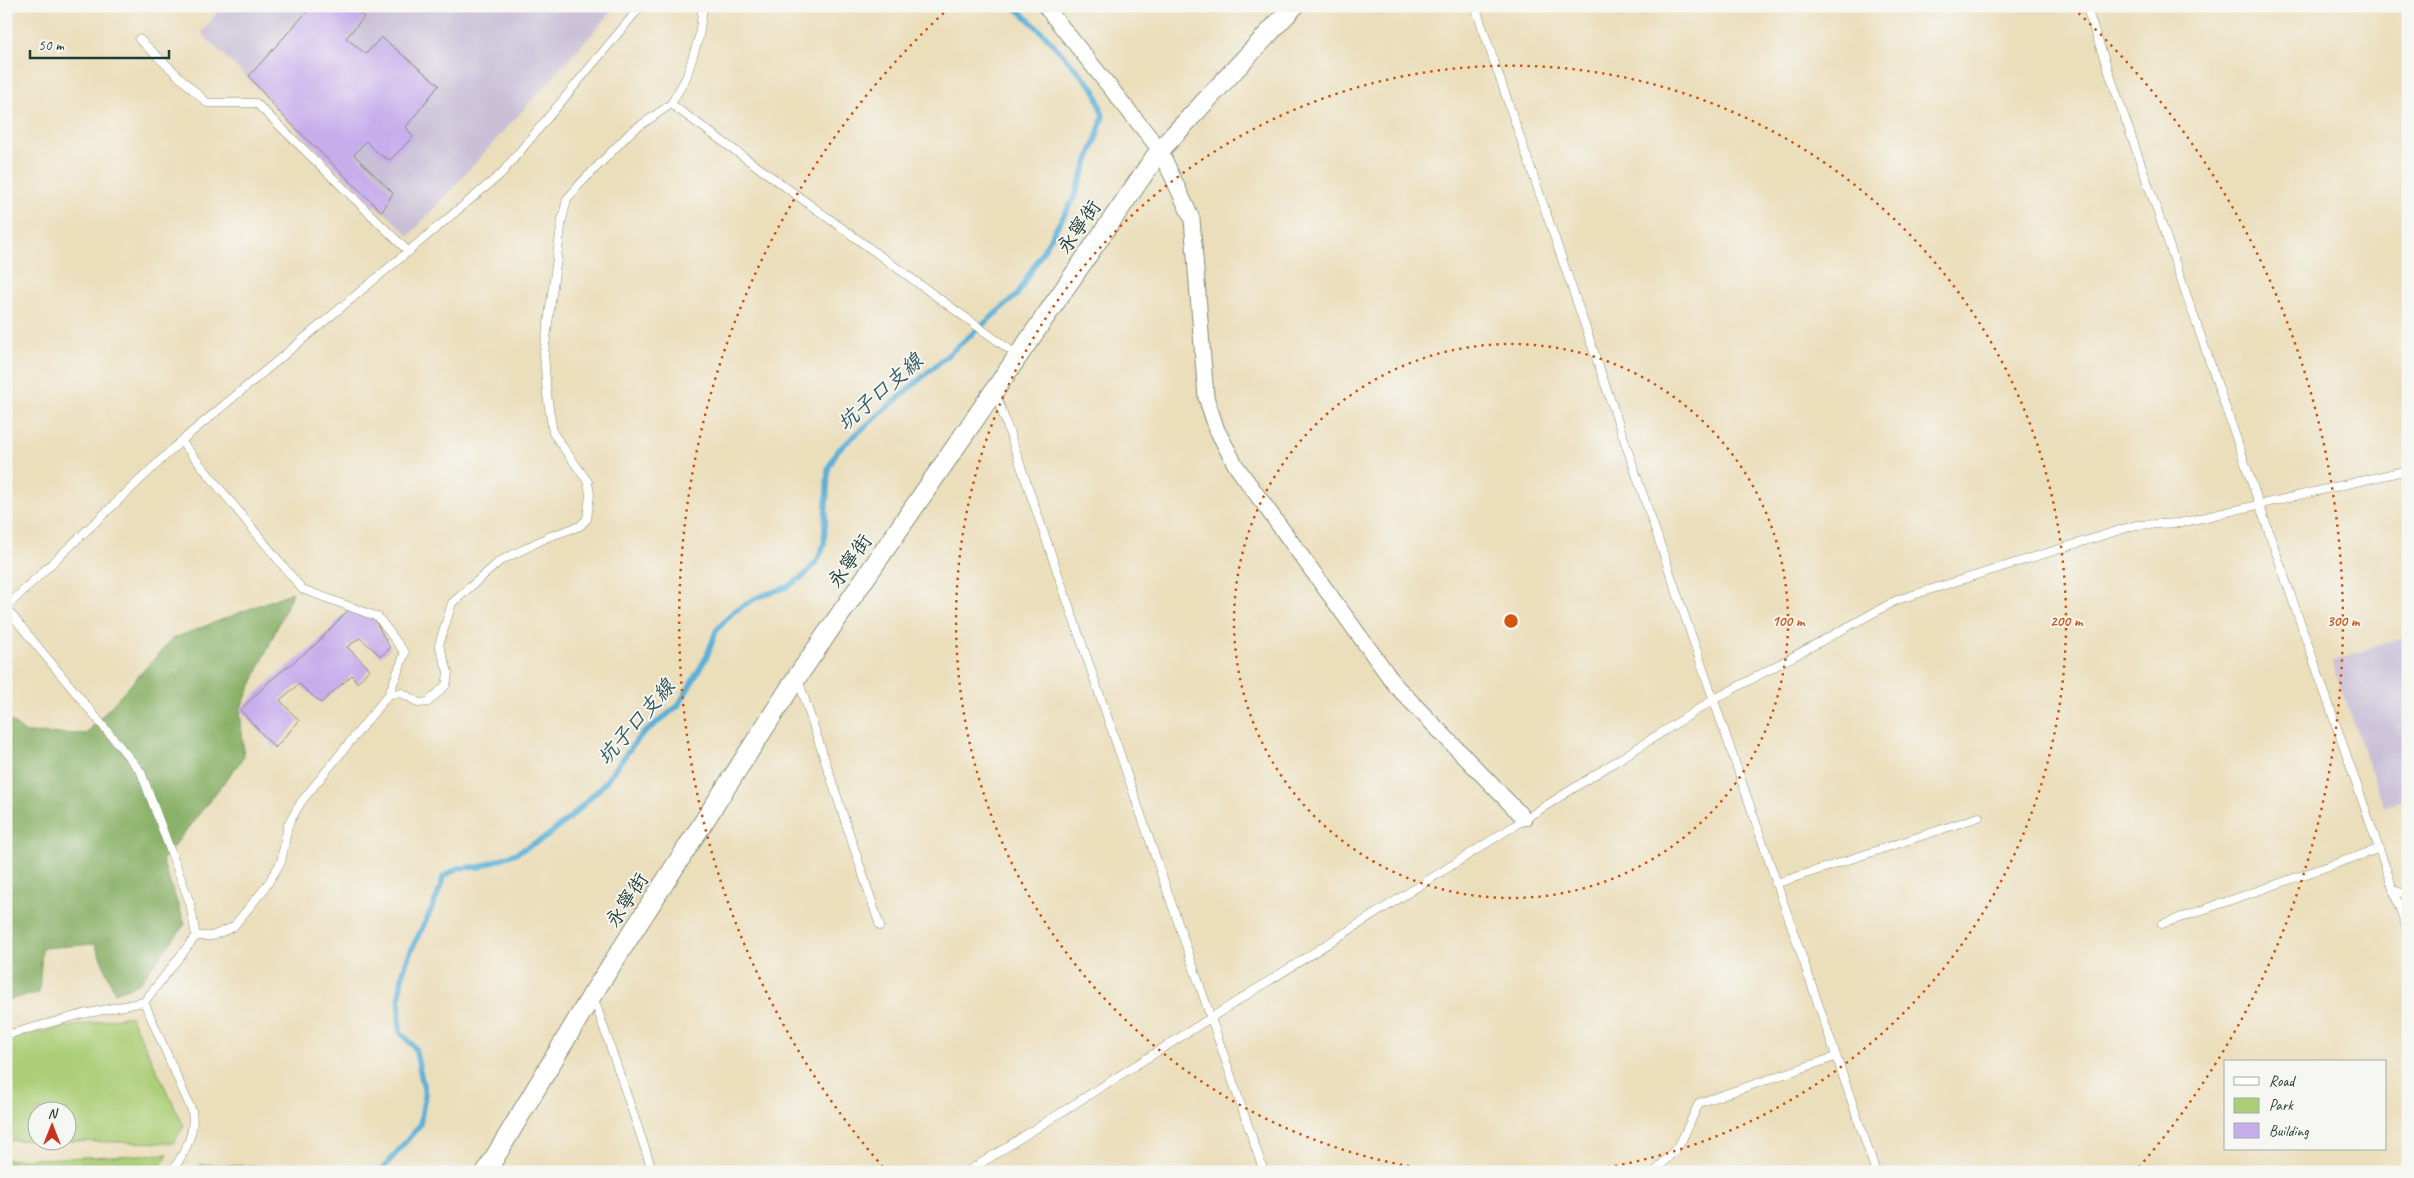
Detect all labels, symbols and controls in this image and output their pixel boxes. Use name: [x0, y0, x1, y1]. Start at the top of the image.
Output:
scale bar: [30, 28, 169, 60]
text: 50 m: [38, 36, 65, 55]
street label: 永寧街: [1052, 195, 1106, 259]
water label: 坑子口支線: [832, 347, 929, 436]
street label: 永寧街: [823, 529, 877, 593]
centre of rings: [1502, 612, 1520, 630]
text: 100 m: [1772, 612, 1806, 631]
text: 200 m: [2050, 612, 2084, 631]
text: 300 m: [2327, 612, 2361, 631]
water label: 坑子口支線: [592, 673, 681, 770]
street label: 永寧街: [600, 868, 654, 932]
legend: [2224, 1060, 2386, 1150]
text: Road: [2269, 1072, 2296, 1091]
text: Park: [2269, 1096, 2294, 1115]
north arrow: [28, 1100, 78, 1150]
text: N: [48, 1105, 59, 1122]
text: Building: [2269, 1122, 2309, 1141]

